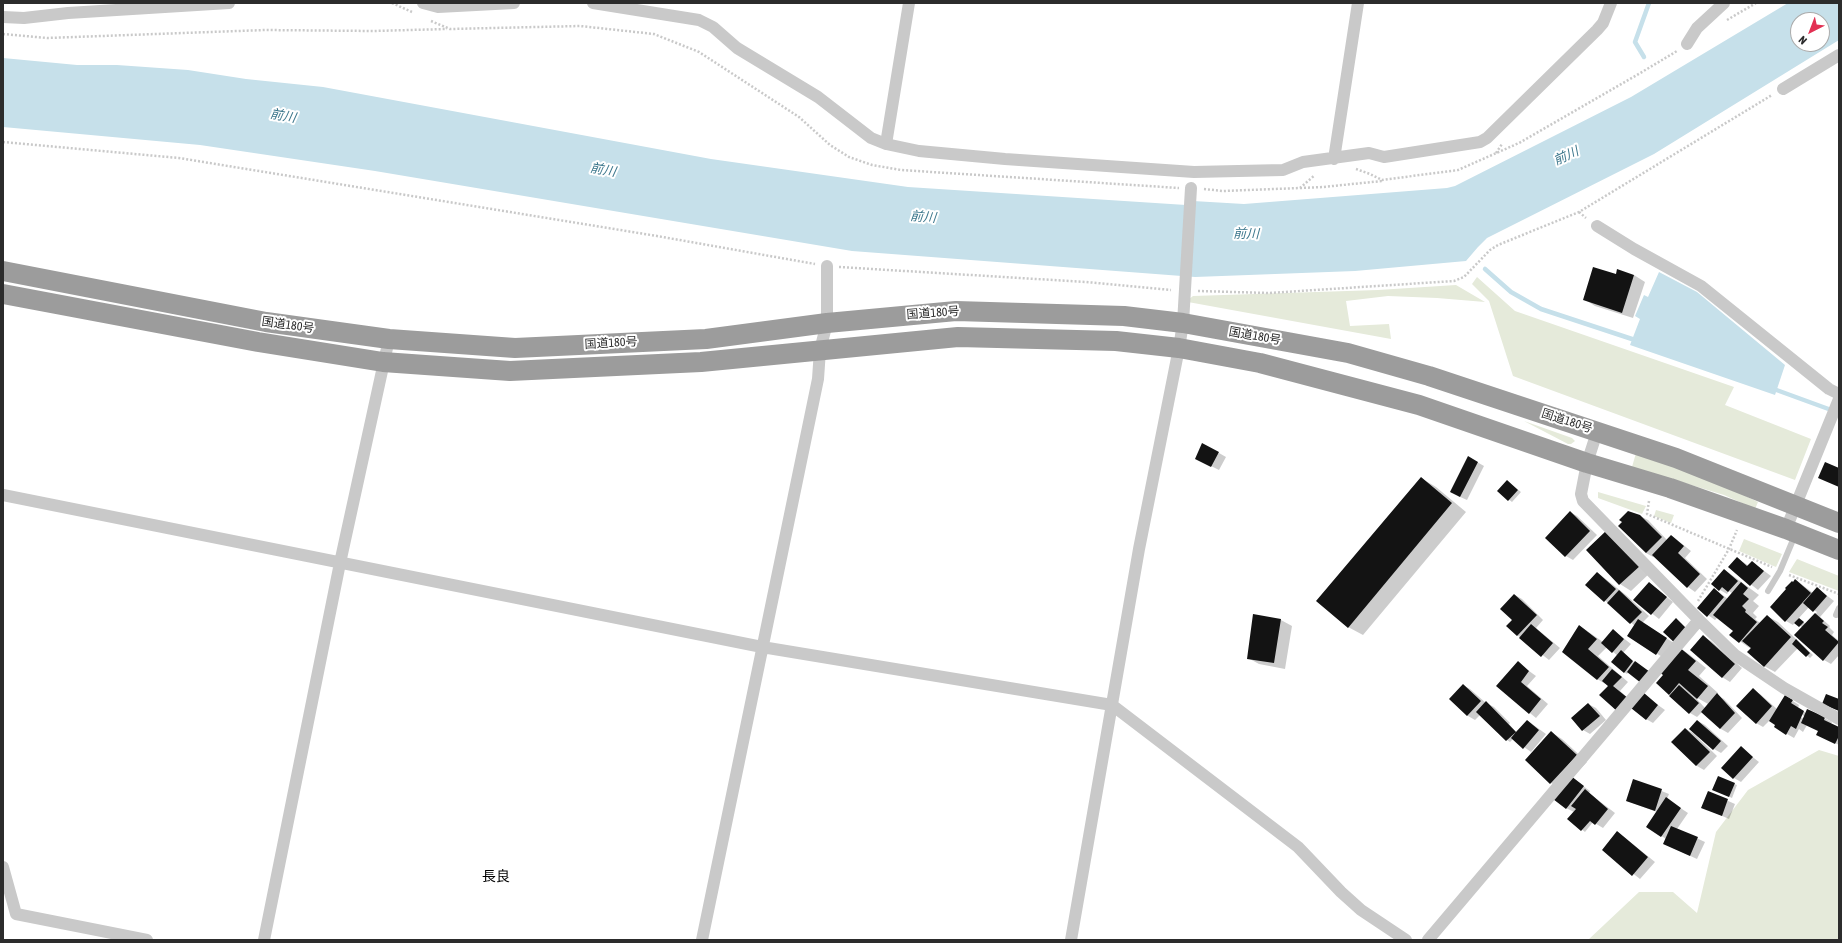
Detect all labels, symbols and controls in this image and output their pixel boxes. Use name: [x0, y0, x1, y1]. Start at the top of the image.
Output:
north arrow: [1790, 12, 1830, 52]
text: N: [1796, 34, 1809, 47]
water label: 前川: [269, 106, 297, 126]
water label: 前川: [1551, 143, 1581, 169]
water label: 前川: [589, 160, 617, 180]
water label: 前川: [909, 208, 937, 226]
water label: 前川: [1233, 226, 1259, 242]
street label: 国道180号: [906, 304, 960, 322]
street label: 国道180号: [261, 314, 315, 336]
street label: 国道180号: [1228, 324, 1282, 348]
street label: 国道180号: [584, 334, 638, 352]
street label: 国道180号: [1540, 406, 1594, 436]
district label: 長良: [482, 869, 510, 885]

